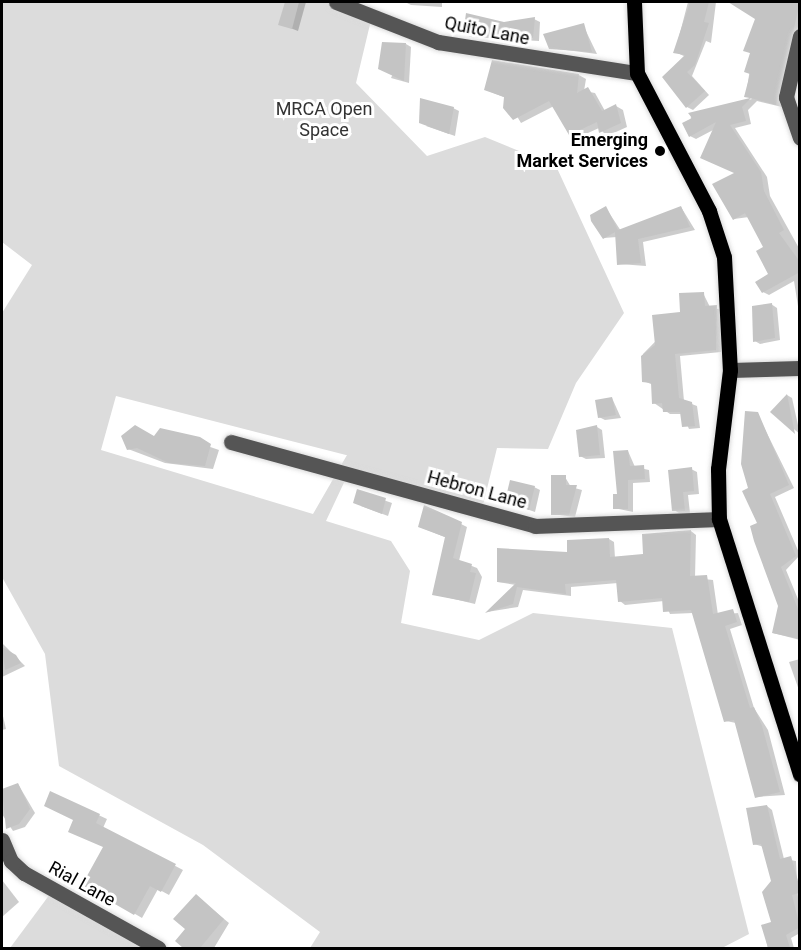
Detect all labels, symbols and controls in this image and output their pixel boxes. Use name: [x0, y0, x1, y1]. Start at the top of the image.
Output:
street label: Quito Lane: [443, 12, 531, 50]
park label: MRCA Open Space: [276, 99, 372, 142]
place label: Emerging Market Services: [517, 130, 648, 172]
marker: Emerging Market Services: [653, 144, 667, 158]
street label: Hebron Lane: [425, 466, 529, 514]
street label: Rial Lane: [45, 857, 119, 911]

